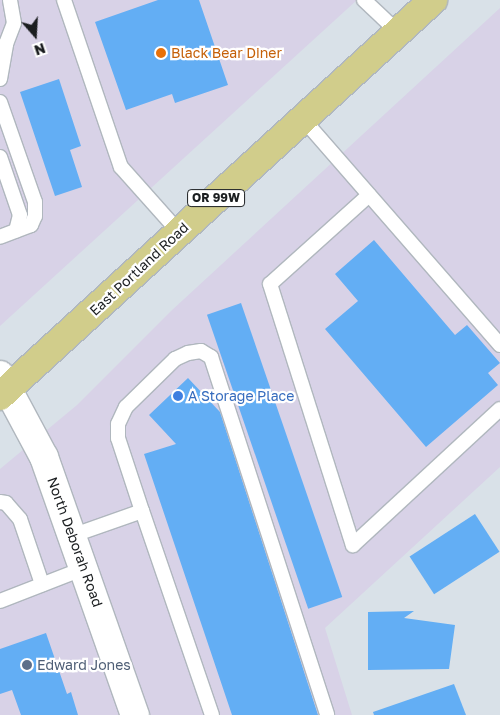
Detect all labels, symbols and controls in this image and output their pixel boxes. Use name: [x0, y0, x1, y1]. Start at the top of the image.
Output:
north arrow: [10, 10, 60, 60]
text: N: [32, 40, 48, 59]
place label: Black Bear Diner: [171, 45, 282, 61]
marker: Black Bear Diner: [155, 47, 167, 59]
road number: OR 99W: [186, 188, 246, 208]
street label: East Portland Road: [86, 219, 192, 319]
place label: A Storage Place: [188, 388, 294, 404]
marker: A Storage Place: [172, 390, 184, 402]
street label: North Deborah Road: [44, 475, 106, 609]
place label: Edward Jones: [37, 657, 131, 673]
marker: Edward Jones: [21, 659, 33, 671]

